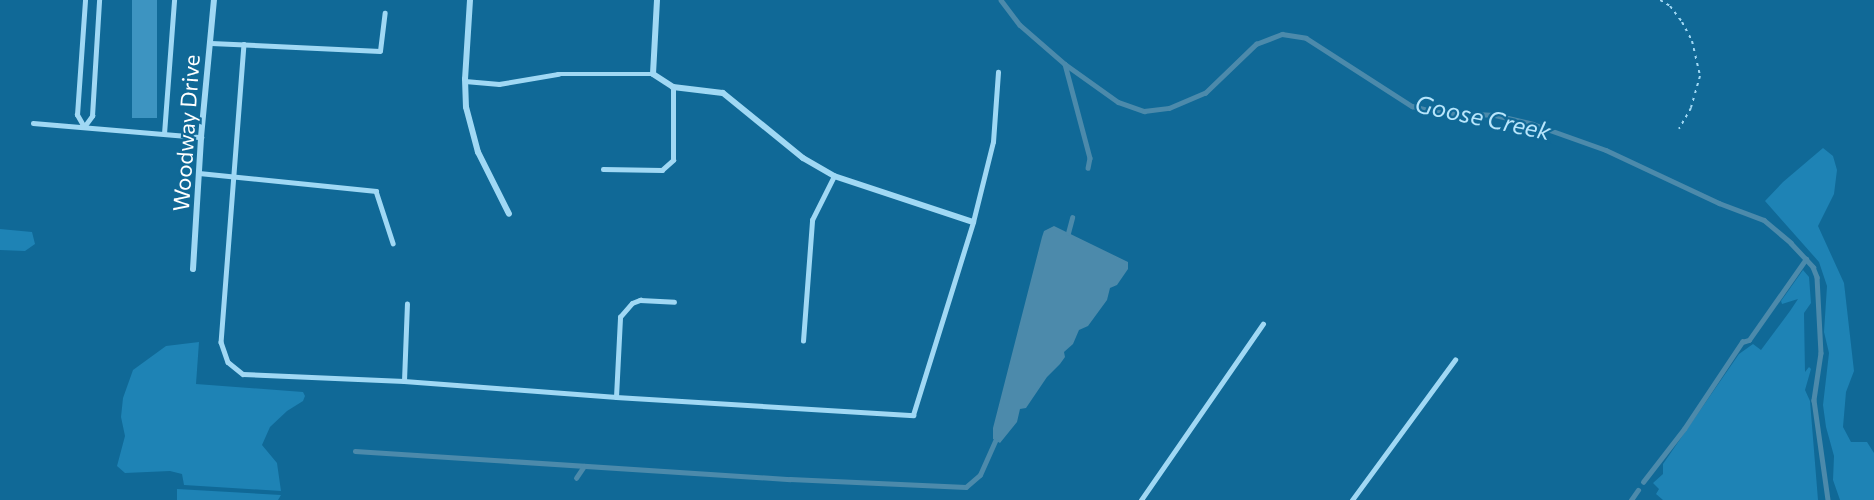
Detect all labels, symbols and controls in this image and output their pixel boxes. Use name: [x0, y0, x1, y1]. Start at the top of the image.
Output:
street label: Woodway Drive: [167, 54, 205, 212]
water label: Goose Creek: [1412, 89, 1554, 145]

